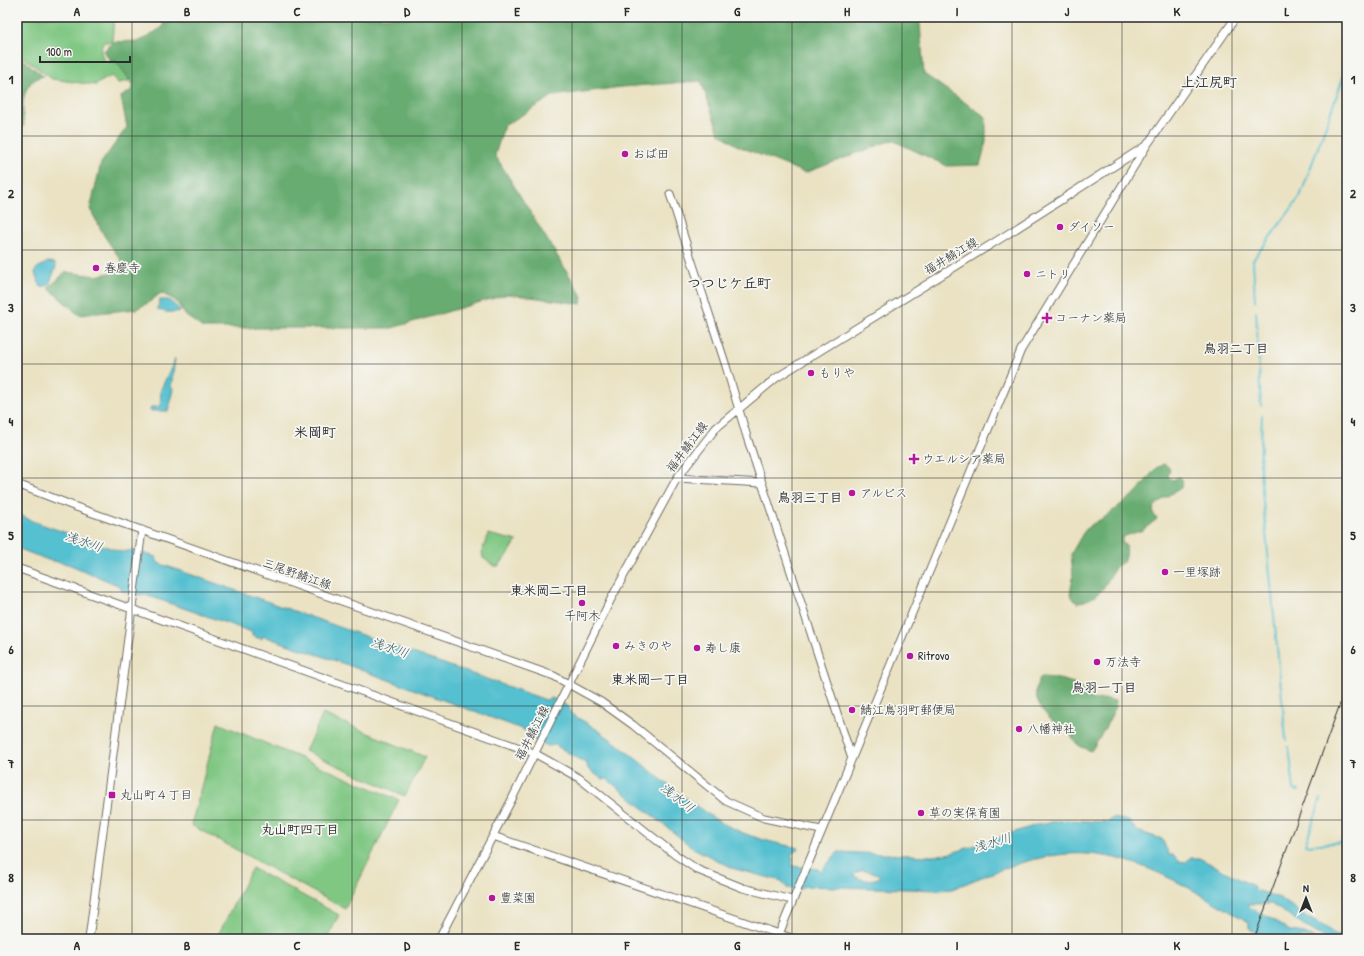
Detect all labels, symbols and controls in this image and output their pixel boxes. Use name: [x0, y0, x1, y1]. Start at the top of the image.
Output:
text: A: [74, 2, 81, 20]
text: B: [184, 2, 191, 20]
text: C: [293, 2, 301, 20]
text: D: [404, 2, 411, 20]
text: E: [514, 2, 520, 20]
text: F: [624, 2, 631, 20]
text: G: [734, 2, 741, 20]
text: H: [844, 2, 850, 20]
text: I: [955, 2, 959, 20]
text: J: [1065, 2, 1070, 20]
text: K: [1174, 2, 1181, 20]
text: L: [1285, 2, 1290, 20]
scale bar: [40, 38, 130, 64]
text: 100 m: [46, 43, 72, 60]
text: 1: [9, 70, 14, 88]
text: 1: [1351, 70, 1356, 88]
district label: 上江尻町: [1181, 72, 1237, 91]
place label: おば田: [633, 145, 669, 162]
marker: おば田: [620, 149, 630, 159]
text: 2: [8, 184, 15, 202]
text: 2: [1350, 184, 1357, 202]
place label: ダイソー: [1068, 218, 1115, 235]
marker: ダイソー: [1055, 222, 1065, 232]
street label: 福井鯖江線: [921, 233, 981, 278]
place label: 春慶寺: [104, 259, 140, 276]
marker: 春慶寺: [91, 263, 101, 273]
place label: ニトリ: [1035, 265, 1071, 282]
marker: ニトリ: [1022, 269, 1032, 279]
district label: つつじケ丘町: [687, 273, 771, 292]
text: 3: [8, 298, 14, 316]
text: 3: [1350, 298, 1356, 316]
place label: コーナン薬局: [1055, 309, 1127, 326]
marker: コーナン薬局: [1042, 313, 1052, 323]
district label: 鳥羽二丁目: [1203, 339, 1269, 357]
place label: もりや: [819, 364, 855, 381]
marker: もりや: [806, 368, 816, 378]
text: 4: [9, 412, 14, 430]
text: 4: [1351, 412, 1356, 430]
street label: 福井鯖江線: [662, 418, 711, 476]
district label: 米岡町: [294, 422, 336, 441]
place label: ウエルシア薬局: [922, 450, 1006, 467]
marker: ウエルシア薬局: [909, 454, 919, 464]
place label: アルビス: [860, 484, 907, 501]
district label: 鳥羽三丁目: [777, 488, 843, 506]
marker: アルビス: [847, 488, 857, 498]
text: 5: [8, 526, 14, 544]
water label: 浅水川: [63, 526, 105, 556]
text: 5: [1350, 526, 1356, 544]
street label: 三尾野鯖江線: [260, 554, 334, 593]
place label: 一里塚跡: [1173, 563, 1221, 580]
marker: 一里塚跡: [1160, 567, 1170, 577]
district label: 東米岡二丁目: [510, 581, 588, 599]
marker: 千阿木: [577, 598, 587, 608]
place label: 千阿木: [564, 607, 600, 624]
water label: 浅水川: [369, 632, 411, 662]
place label: みきのや: [624, 637, 672, 654]
place label: 寿し康: [705, 639, 741, 656]
text: 6: [8, 640, 14, 658]
text: 6: [1350, 640, 1356, 658]
marker: みきのや: [611, 641, 621, 651]
marker: 寿し康: [692, 643, 702, 653]
place label: Ritrovo: [918, 647, 950, 664]
marker: Ritrovo: [905, 651, 915, 661]
place label: 万法寺: [1105, 653, 1141, 670]
marker: 万法寺: [1092, 657, 1102, 667]
district label: 東米岡一丁目: [611, 670, 689, 688]
district label: 鳥羽一丁目: [1071, 678, 1137, 696]
place label: 鯖江鳥羽町郵便局: [860, 701, 956, 718]
street label: 福井鯖江線: [510, 702, 553, 763]
marker: 鯖江鳥羽町郵便局: [847, 705, 857, 715]
place label: 八幡神社: [1027, 720, 1075, 737]
marker: 八幡神社: [1014, 724, 1024, 734]
text: 7: [7, 754, 15, 772]
text: 7: [1349, 754, 1357, 772]
water label: 浅水川: [657, 778, 699, 816]
place label: 丸山町４丁目: [120, 786, 192, 803]
marker: 丸山町４丁目: [107, 790, 117, 800]
place label: 草の実保育園: [929, 804, 1001, 821]
marker: 草の実保育園: [916, 808, 926, 818]
district label: 丸山町四丁目: [261, 820, 339, 838]
water label: 浅水川: [971, 828, 1013, 856]
text: 8: [8, 868, 14, 886]
text: 8: [1350, 868, 1356, 886]
north arrow: [1286, 878, 1326, 918]
text: N: [1303, 881, 1309, 895]
place label: 豊菜園: [500, 889, 536, 906]
marker: 豊菜園: [487, 893, 497, 903]
text: A: [74, 936, 81, 954]
text: B: [184, 936, 191, 954]
text: C: [293, 936, 301, 954]
text: D: [404, 936, 411, 954]
text: E: [514, 936, 520, 954]
text: F: [624, 936, 631, 954]
text: G: [734, 936, 741, 954]
text: H: [844, 936, 850, 954]
text: I: [955, 936, 959, 954]
text: J: [1065, 936, 1070, 954]
text: K: [1174, 936, 1181, 954]
text: L: [1285, 936, 1290, 954]

